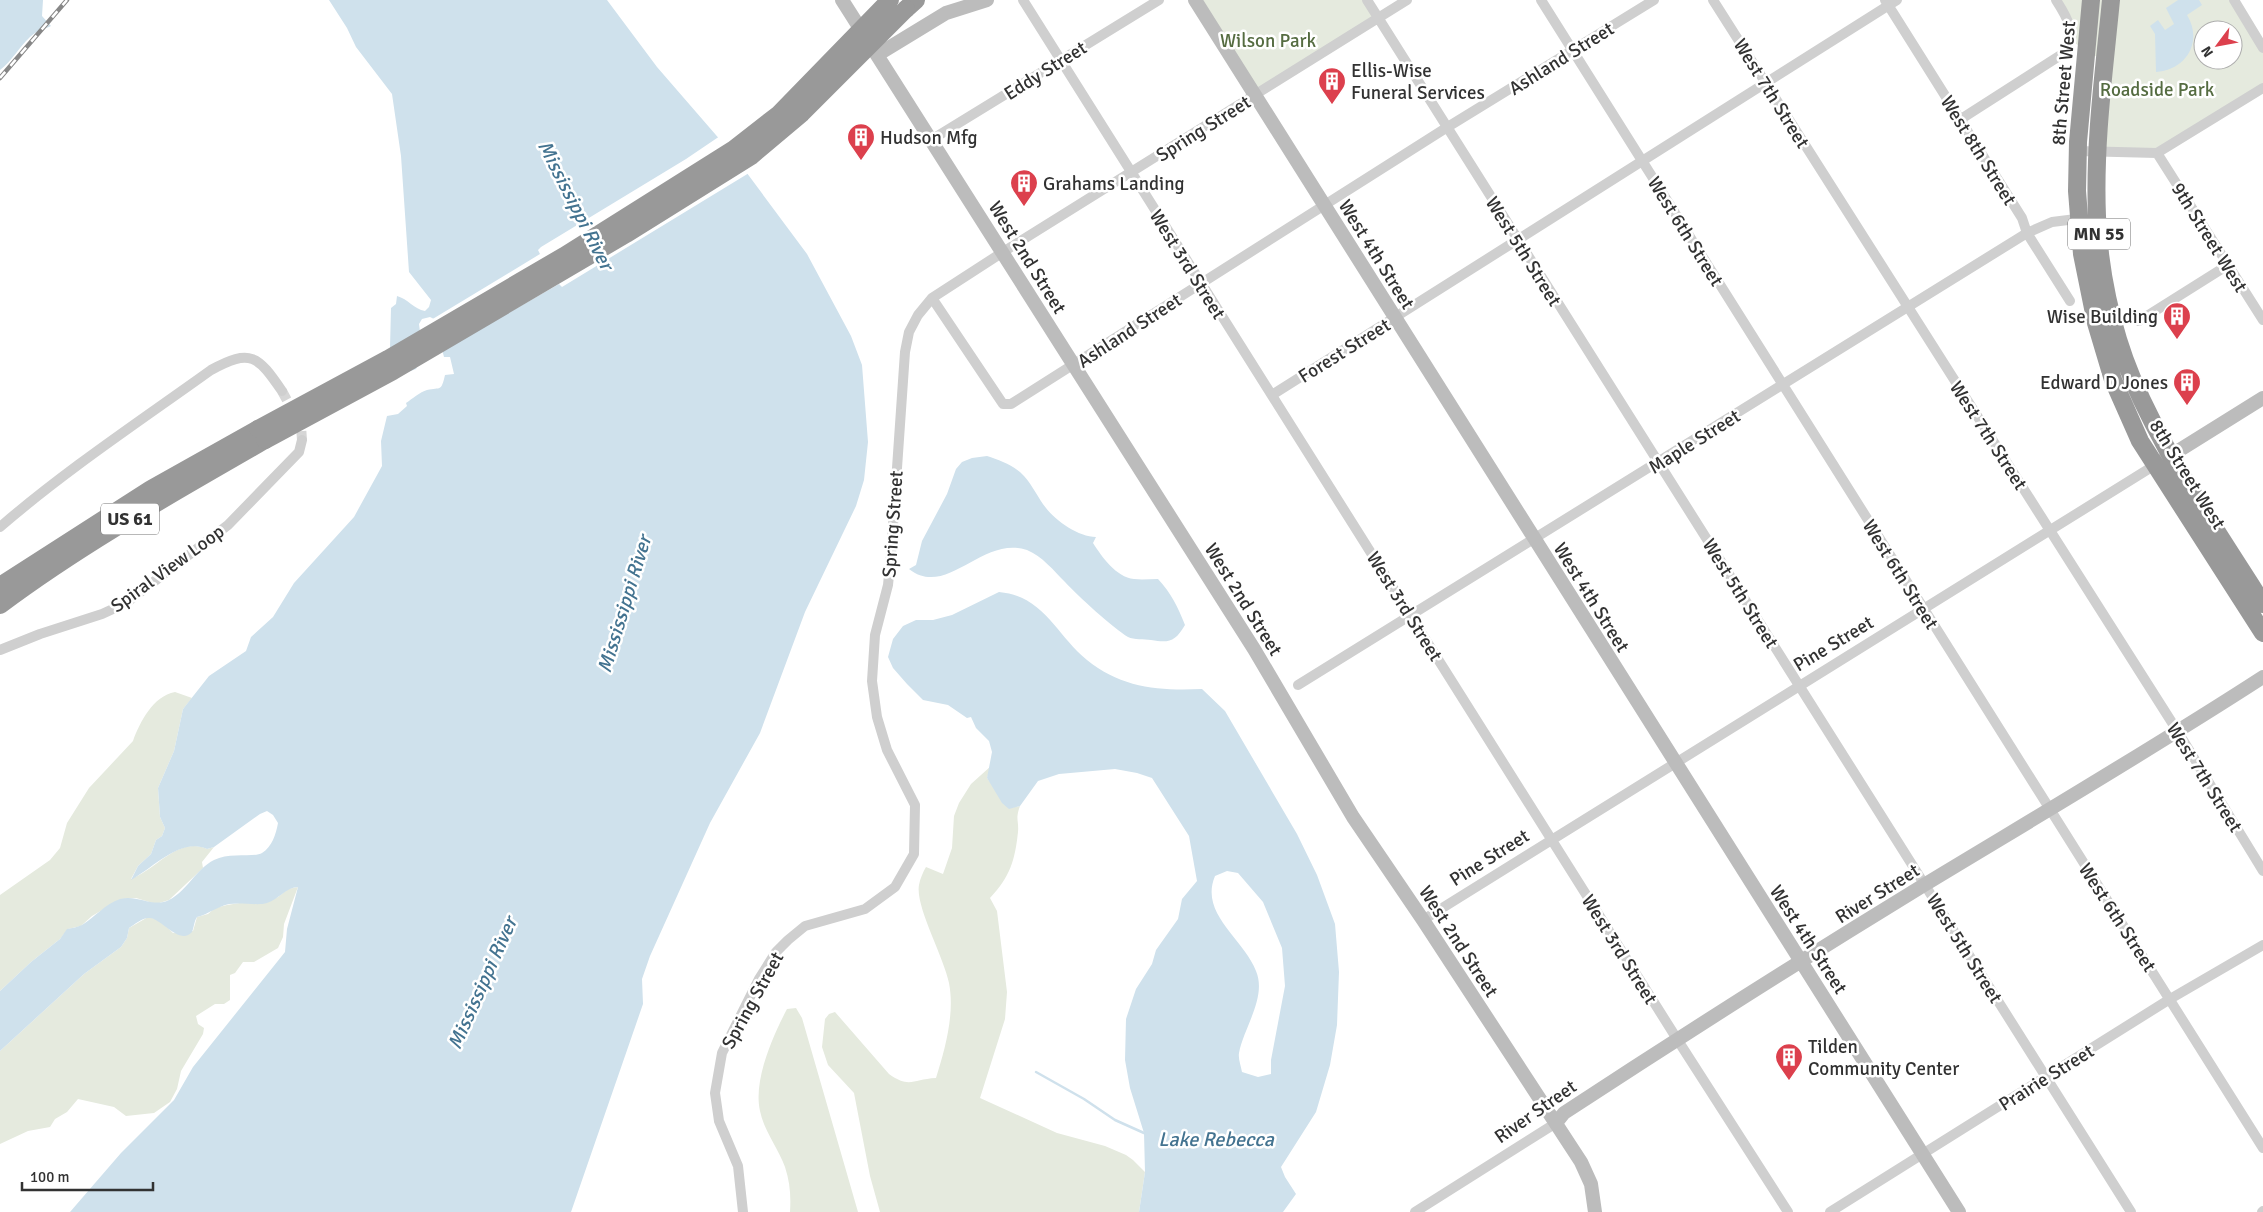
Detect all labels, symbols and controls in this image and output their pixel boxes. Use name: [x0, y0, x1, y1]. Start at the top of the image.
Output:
street label: Ashland Street: [1504, 17, 1619, 101]
street label: 8th Street West: [2047, 19, 2081, 146]
north arrow: [2193, 20, 2243, 70]
park label: Wilson Park: [1220, 29, 1317, 53]
street label: West 7th Street: [1728, 34, 1815, 153]
street label: Eddy Street: [1000, 36, 1092, 106]
text: N: [2198, 43, 2217, 60]
place label: Ellis-Wise Funeral Services: [1351, 59, 1485, 105]
building icon: Ellis-Wise Funeral Services: [1317, 66, 1347, 105]
park label: Roadside Park: [2100, 78, 2215, 102]
street label: Spring Street: [1152, 90, 1256, 167]
street label: West 8th Street: [1935, 91, 2022, 210]
building icon: Hudson Mfg: [846, 122, 876, 161]
place label: Hudson Mfg: [880, 126, 977, 150]
water label: Mississippi River: [532, 136, 620, 276]
building icon: Grahams Landing: [1009, 168, 1039, 207]
place label: Grahams Landing: [1043, 172, 1185, 196]
street label: West 6th Street: [1642, 172, 1729, 291]
street label: 9th Street West: [2166, 178, 2253, 297]
street label: West 5th Street: [1480, 192, 1567, 311]
street label: West 4th Street: [1333, 195, 1420, 314]
street label: West 2nd Street: [983, 197, 1072, 319]
street label: West 3rd Street: [1144, 205, 1231, 324]
road number: MN 55: [2068, 218, 2130, 250]
street label: Ashland Street: [1073, 288, 1187, 373]
building icon: Wise Building: [2162, 301, 2192, 340]
place label: Wise Building: [2047, 305, 2158, 329]
street label: Forest Street: [1294, 313, 1395, 389]
building icon: Edward D Jones: [2172, 367, 2202, 406]
place label: Edward D Jones: [2040, 371, 2168, 395]
street label: West 7th Street: [1944, 377, 2032, 495]
street label: Maple Street: [1644, 404, 1745, 479]
street label: 8th Street West: [2144, 415, 2231, 534]
street label: Spring Street: [877, 469, 909, 578]
road number: US 61: [101, 504, 159, 534]
street label: West 6th Street: [1857, 515, 1944, 634]
street label: Spiral View Loop: [106, 520, 229, 618]
water label: Mississippi River: [592, 530, 658, 676]
street label: West 5th Street: [1697, 534, 1784, 653]
street label: West 4th Street: [1548, 538, 1635, 657]
street label: West 2nd Street: [1199, 539, 1288, 661]
street label: West 3rd Street: [1361, 547, 1448, 666]
street label: Pine Street: [1789, 610, 1878, 677]
street label: West 7th Street: [2161, 718, 2248, 837]
street label: Pine Street: [1445, 824, 1534, 892]
street label: River Street: [1831, 858, 1924, 929]
street label: West 6th Street: [2073, 859, 2161, 977]
street label: West 2nd Street: [1413, 881, 1503, 1002]
street label: West 4th Street: [1764, 881, 1852, 999]
street label: West 5th Street: [1921, 889, 2008, 1008]
street label: West 3rd Street: [1576, 890, 1663, 1009]
water label: Mississippi River: [442, 911, 524, 1053]
street label: Spring Street: [716, 947, 790, 1053]
place label: Tilden Community Center: [1808, 1035, 1959, 1081]
street label: Prairie Street: [1994, 1039, 2099, 1117]
building icon: Tilden Community Center: [1774, 1042, 1804, 1081]
street label: River Street: [1490, 1075, 1582, 1149]
water label: Lake Rebecca: [1158, 1127, 1275, 1152]
scale bar: [22, 1160, 154, 1192]
text: 100 m: [30, 1168, 70, 1186]

